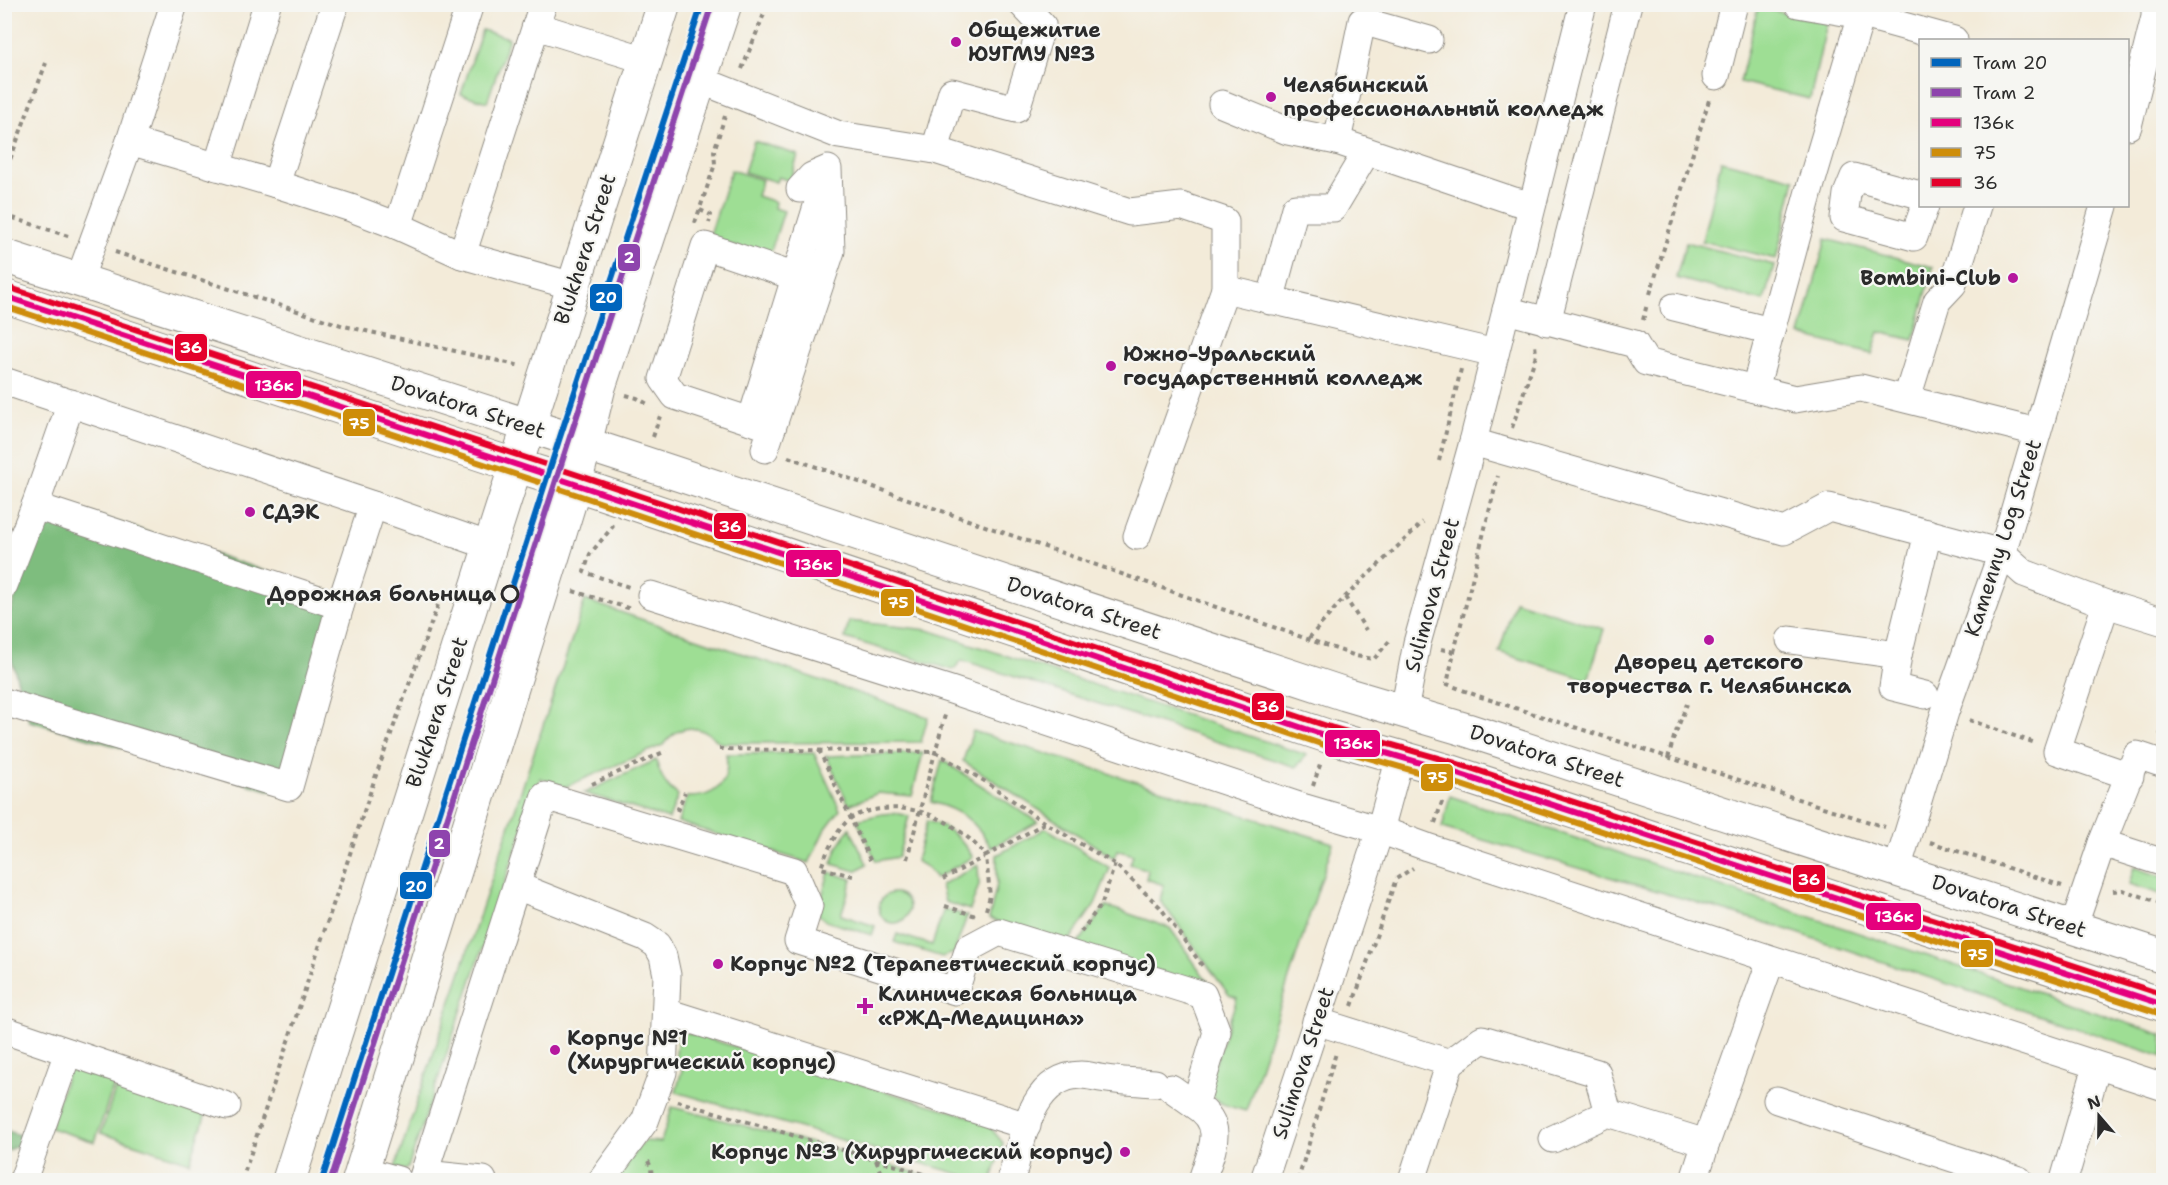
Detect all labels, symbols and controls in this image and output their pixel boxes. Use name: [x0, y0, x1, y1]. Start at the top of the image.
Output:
place label: Общежитие ЮУГМУ №3: [968, 16, 1101, 68]
marker: Общежитие ЮУГМУ №3: [949, 35, 963, 49]
legend: [1919, 39, 2129, 207]
text: Tram 20: [1973, 51, 2047, 75]
place label: Челябинский профессиональный колледж: [1283, 71, 1604, 123]
text: Tram 2: [1973, 81, 2035, 105]
marker: Челябинский профессиональный колледж: [1264, 90, 1278, 104]
text: 136к: [1973, 111, 2014, 135]
text: 75: [1973, 141, 1996, 165]
street label: Blukhera Street: [547, 170, 623, 328]
text: 36: [1973, 171, 1998, 195]
line badge: 2: [617, 243, 641, 272]
text: 2: [623, 247, 635, 268]
place label: Bombini-Club: [1860, 264, 2001, 292]
marker: Bombini-Club: [2006, 271, 2020, 285]
line badge: 20: [589, 283, 623, 312]
text: 20: [595, 287, 617, 308]
line badge: 36: [174, 333, 208, 362]
text: 36: [180, 337, 202, 358]
place label: Южно-Уральский государственный колледж: [1123, 340, 1423, 392]
marker: Южно-Уральский государственный колледж: [1104, 359, 1118, 373]
street label: Dovatora Street: [387, 369, 549, 445]
line badge: 136к: [245, 370, 302, 399]
text: 136к: [254, 375, 294, 396]
line badge: 75: [342, 408, 376, 437]
text: 75: [349, 413, 369, 434]
street label: Kamenny Log Street: [1958, 436, 2048, 640]
place label: СДЭК: [262, 498, 320, 526]
marker: СДЭК: [243, 505, 257, 519]
line badge: 36: [713, 512, 747, 540]
street label: Sulimova Street: [1398, 515, 1466, 675]
text: 36: [719, 516, 741, 537]
line badge: 136к: [785, 549, 842, 578]
text: 136к: [793, 554, 833, 575]
street label: Dovatora Street: [1003, 570, 1165, 646]
place label: Дорожная больница: [267, 580, 497, 608]
marker: Дорожная больница: [501, 585, 519, 603]
line badge: 75: [880, 588, 915, 617]
text: 75: [888, 592, 908, 613]
street label: Blukhera Street: [399, 633, 475, 791]
marker: Дворец детского творчества г. Челябинска: [1702, 633, 1716, 647]
place label: Дворец детского творчества г. Челябинска: [1567, 648, 1852, 700]
line badge: 36: [1251, 692, 1285, 721]
text: 36: [1257, 696, 1279, 717]
street label: Dovatora Street: [1466, 718, 1628, 794]
line badge: 136к: [1324, 729, 1381, 758]
text: 136к: [1333, 733, 1373, 754]
line badge: 75: [1420, 763, 1454, 792]
text: 75: [1427, 767, 1447, 788]
line badge: 2: [428, 829, 451, 858]
text: 2: [433, 833, 445, 854]
line badge: 36: [1792, 864, 1826, 893]
street label: Dovatora Street: [1928, 868, 2090, 944]
text: 36: [1798, 869, 1820, 890]
line badge: 20: [399, 871, 433, 900]
text: 20: [405, 876, 427, 897]
line badge: 136к: [1865, 902, 1922, 931]
text: 136к: [1874, 906, 1914, 927]
line badge: 75: [1960, 939, 1994, 968]
text: 75: [1967, 944, 1987, 965]
place label: Корпус №2 (Терапевтический корпус): [730, 950, 1156, 978]
marker: Корпус №2 (Терапевтический корпус): [711, 957, 725, 971]
place label: Клиническая больница «РЖД-Медицина»: [878, 980, 1137, 1032]
street label: Sulimova Street: [1265, 983, 1341, 1143]
marker: Клиническая больница «РЖД-Медицина»: [856, 997, 874, 1015]
place label: Корпус №1 (Хирургический корпус): [567, 1024, 836, 1076]
marker: Корпус №1 (Хирургический корпус): [548, 1043, 562, 1057]
north arrow: [2069, 1086, 2129, 1146]
text: N: [2084, 1090, 2104, 1114]
place label: Корпус №3 (Хирургический корпус): [711, 1138, 1113, 1166]
marker: Корпус №3 (Хирургический корпус): [1118, 1145, 1132, 1159]

